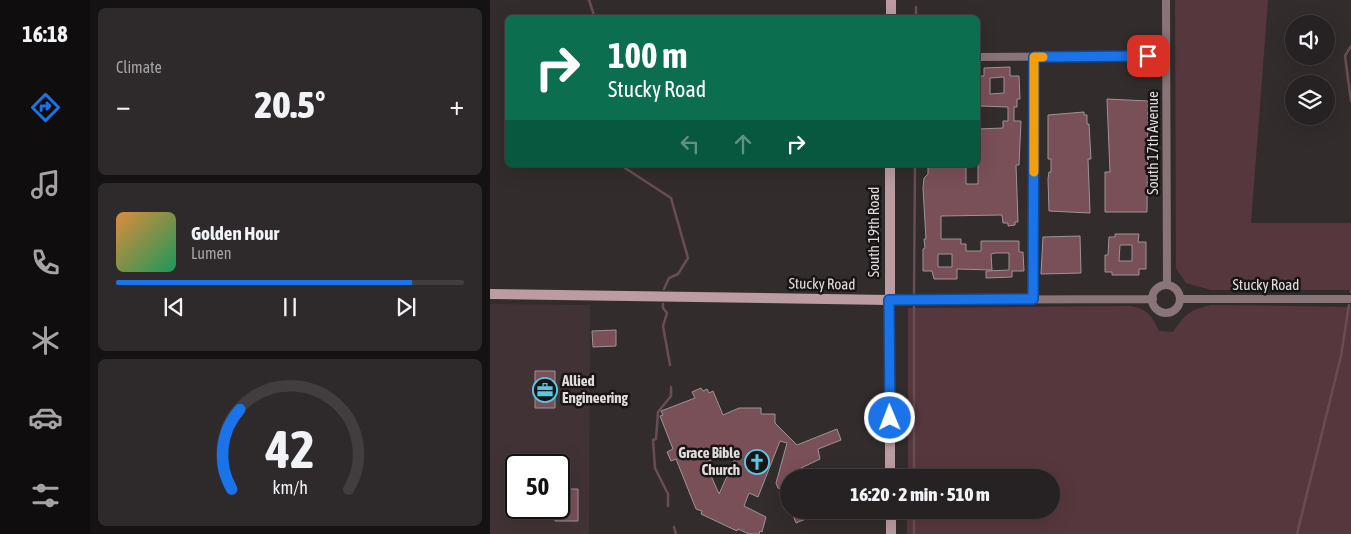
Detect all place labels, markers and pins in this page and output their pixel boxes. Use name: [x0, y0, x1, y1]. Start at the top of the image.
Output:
pin: [1127, 35, 1169, 77]
place label: Allied Engineering: [561, 372, 629, 406]
office icon: Allied Engineering: [532, 377, 558, 403]
place label: Grace Bible Church: [678, 444, 740, 478]
church icon: Grace Bible Church: [744, 449, 770, 475]

